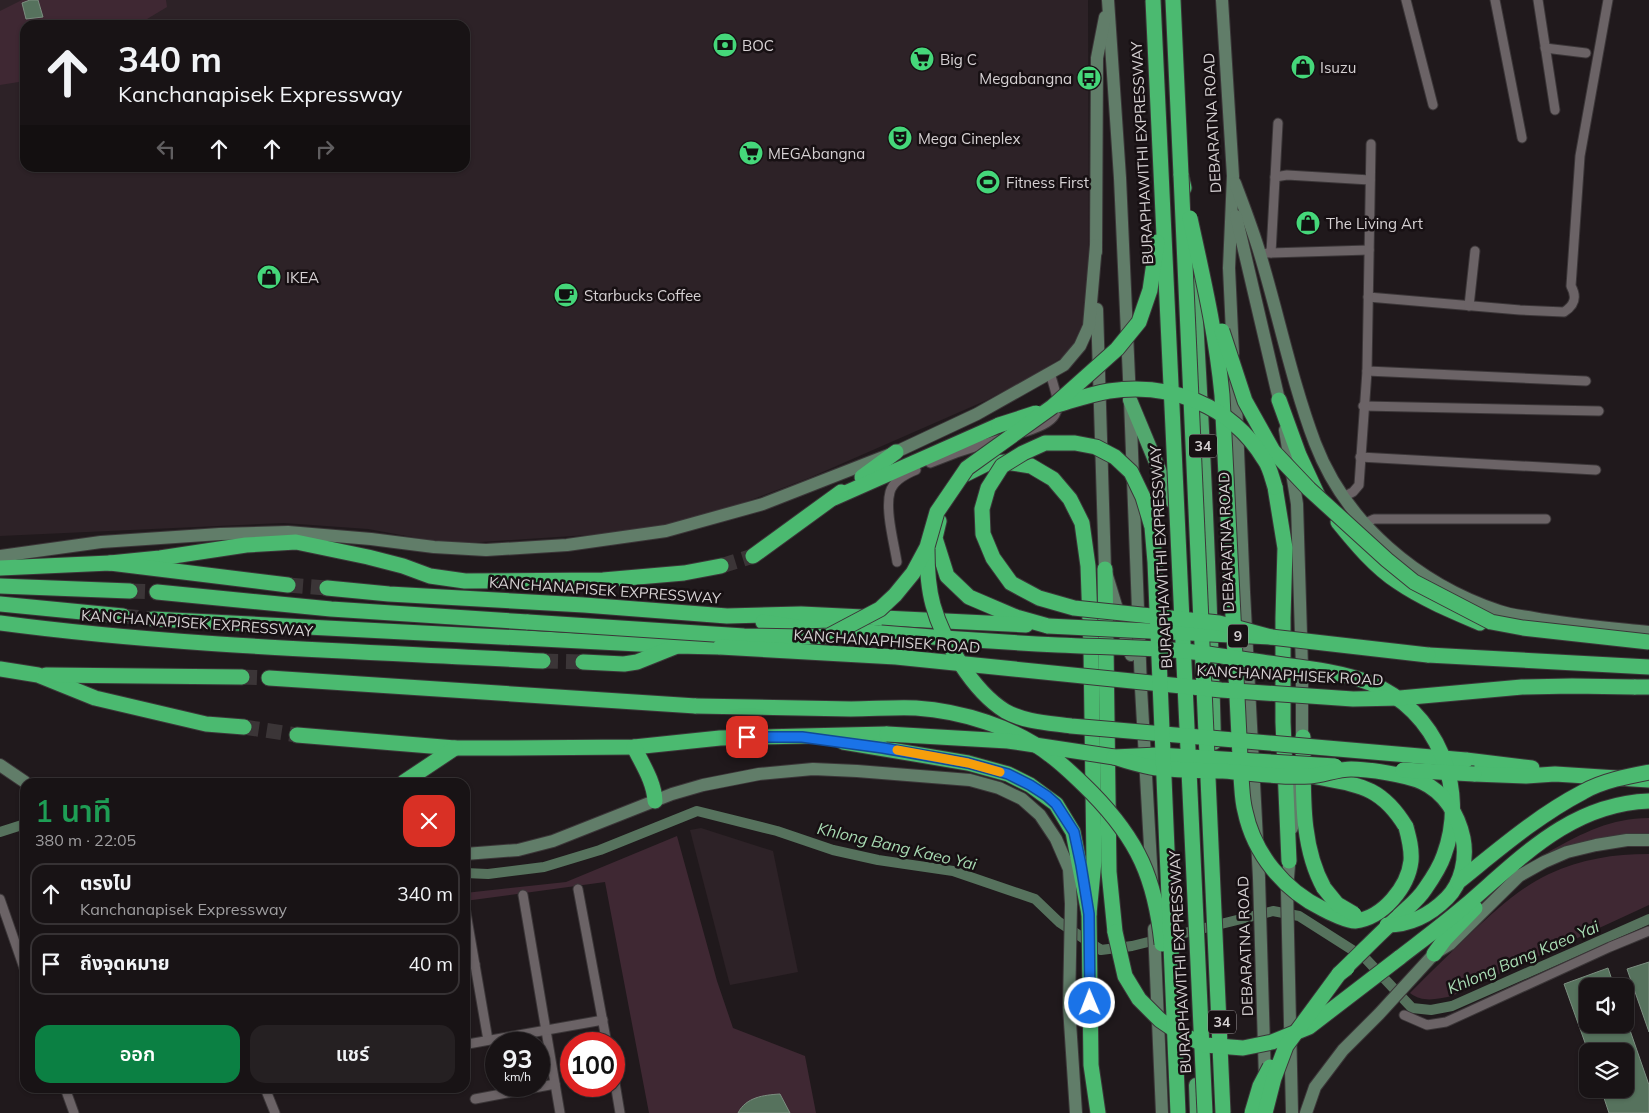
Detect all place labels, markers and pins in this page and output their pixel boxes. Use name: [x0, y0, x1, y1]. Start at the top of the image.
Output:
bank icon: BOC: [712, 32, 738, 58]
place label: BOC: [742, 36, 774, 55]
supermarket icon: Big C: [909, 46, 935, 72]
place label: Big C: [940, 50, 977, 69]
shop icon: Isuzu: [1290, 54, 1316, 80]
place label: Isuzu: [1320, 58, 1356, 77]
bus stop icon: Megabangna: [1076, 65, 1102, 91]
place label: Megabangna: [979, 69, 1072, 88]
theatre icon: Mega Cineplex: [887, 125, 913, 151]
place label: Mega Cineplex: [918, 129, 1020, 148]
supermarket icon: MEGAbangna: [738, 140, 764, 166]
place label: MEGAbangna: [768, 144, 865, 163]
sports icon: Fitness First: [975, 169, 1001, 195]
place label: Fitness First: [1006, 173, 1089, 192]
shop icon: The Living Art: [1295, 210, 1321, 236]
place label: The Living Art: [1326, 214, 1423, 233]
shop icon: IKEA: [256, 264, 282, 290]
place label: IKEA: [286, 268, 319, 287]
cafe icon: Starbucks Coffee: [553, 282, 579, 308]
place label: Starbucks Coffee: [584, 286, 701, 305]
pin: [726, 716, 768, 758]

